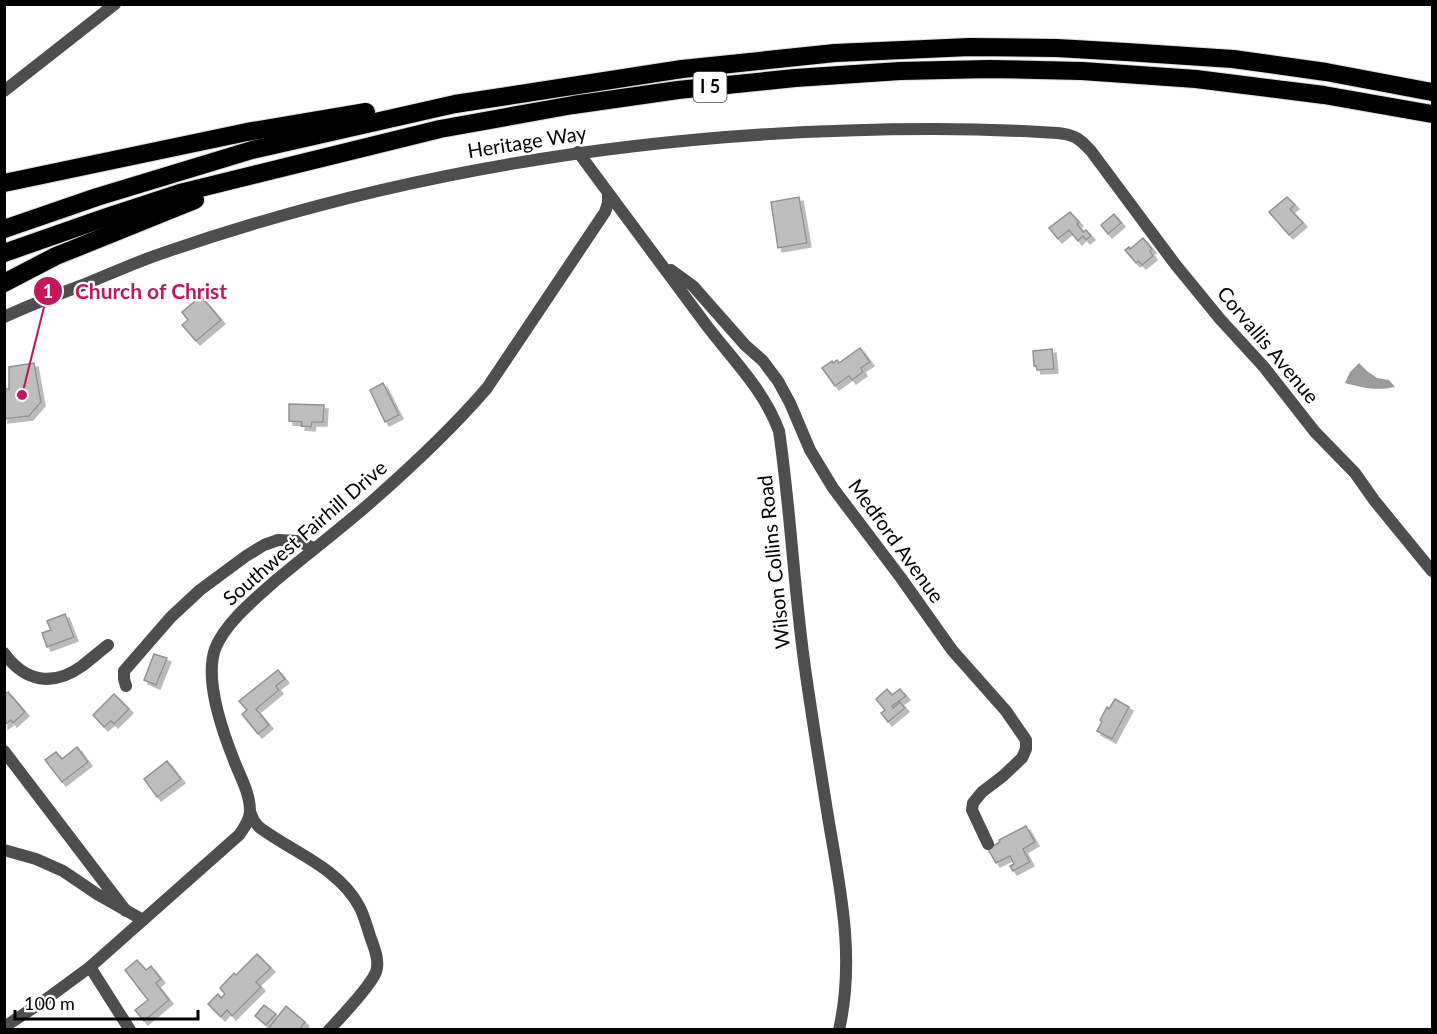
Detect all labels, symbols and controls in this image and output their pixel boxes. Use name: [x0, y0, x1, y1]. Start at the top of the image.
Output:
road number: I 5: [694, 72, 726, 102]
street label: Heritage Way: [466, 120, 589, 162]
callout: Church of Christ: [33, 272, 239, 311]
text: Church of Christ: [75, 278, 227, 303]
text: 1: [43, 280, 53, 302]
street label: Corvallis Avenue: [1213, 281, 1325, 408]
street label: Southwest Fairhill Drive: [218, 455, 391, 610]
street label: Wilson Collins Road: [752, 474, 794, 650]
street label: Medford Avenue: [844, 474, 950, 607]
scale bar: [15, 983, 198, 1021]
text: 100 m: [24, 992, 75, 1014]

